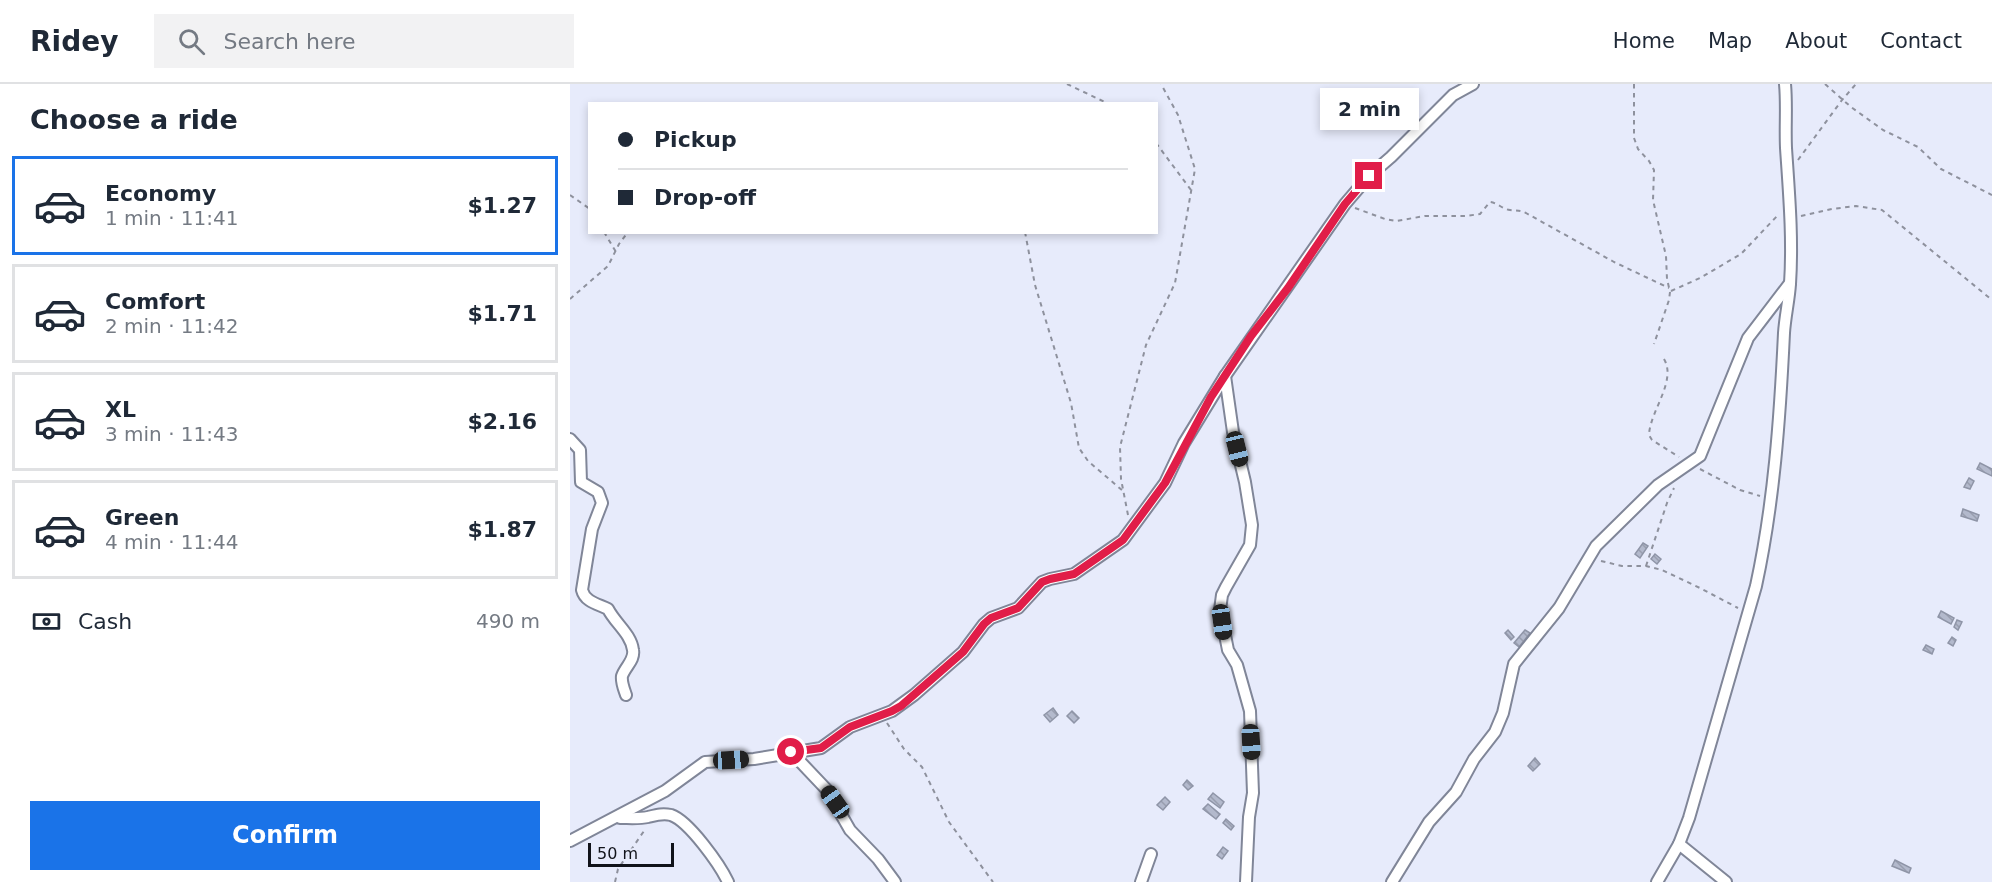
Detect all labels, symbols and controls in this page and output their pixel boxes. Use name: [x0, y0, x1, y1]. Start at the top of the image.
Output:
search box: [154, 14, 574, 68]
text: Ridey: [30, 25, 118, 58]
icon: search: [175, 25, 208, 58]
text: Search here: [223, 29, 356, 54]
text: Home: [1613, 29, 1675, 53]
text: Map: [1708, 29, 1752, 53]
text: About: [1785, 29, 1847, 53]
text: Contact: [1880, 29, 1962, 53]
callout: 2 min: [1320, 89, 1418, 131]
text: 2 min: [1338, 97, 1401, 121]
text: Choose a ride: [30, 104, 238, 135]
text: Pickup: [654, 127, 737, 152]
route end: [1355, 162, 1382, 189]
icon: car: [33, 179, 87, 233]
text: Economy: [105, 181, 216, 206]
text: Drop-off: [654, 185, 756, 210]
text: $1.27: [467, 193, 537, 218]
text: 1 min · 11:41: [105, 206, 239, 230]
icon: car: [33, 287, 87, 341]
text: Comfort: [105, 289, 205, 314]
text: $1.71: [467, 301, 537, 326]
text: 2 min · 11:42: [105, 314, 239, 338]
icon: car: [33, 395, 87, 449]
text: XL: [105, 397, 136, 422]
text: $2.16: [467, 409, 537, 434]
text: 3 min · 11:43: [105, 422, 239, 446]
car: [1224, 429, 1250, 469]
icon: car: [33, 503, 87, 557]
text: Green: [105, 505, 179, 530]
text: $1.87: [467, 517, 537, 542]
text: 4 min · 11:44: [105, 530, 239, 554]
car: [1211, 603, 1233, 641]
icon: cash: [30, 605, 63, 638]
text: Cash: [78, 609, 132, 634]
text: 490 m: [476, 609, 540, 633]
car: [1241, 724, 1261, 760]
route start: [777, 738, 804, 765]
car: [713, 750, 749, 770]
car: [817, 782, 853, 822]
button: Confirm: [30, 801, 540, 870]
scale bar: [588, 840, 674, 868]
text: 50 m: [597, 844, 638, 863]

